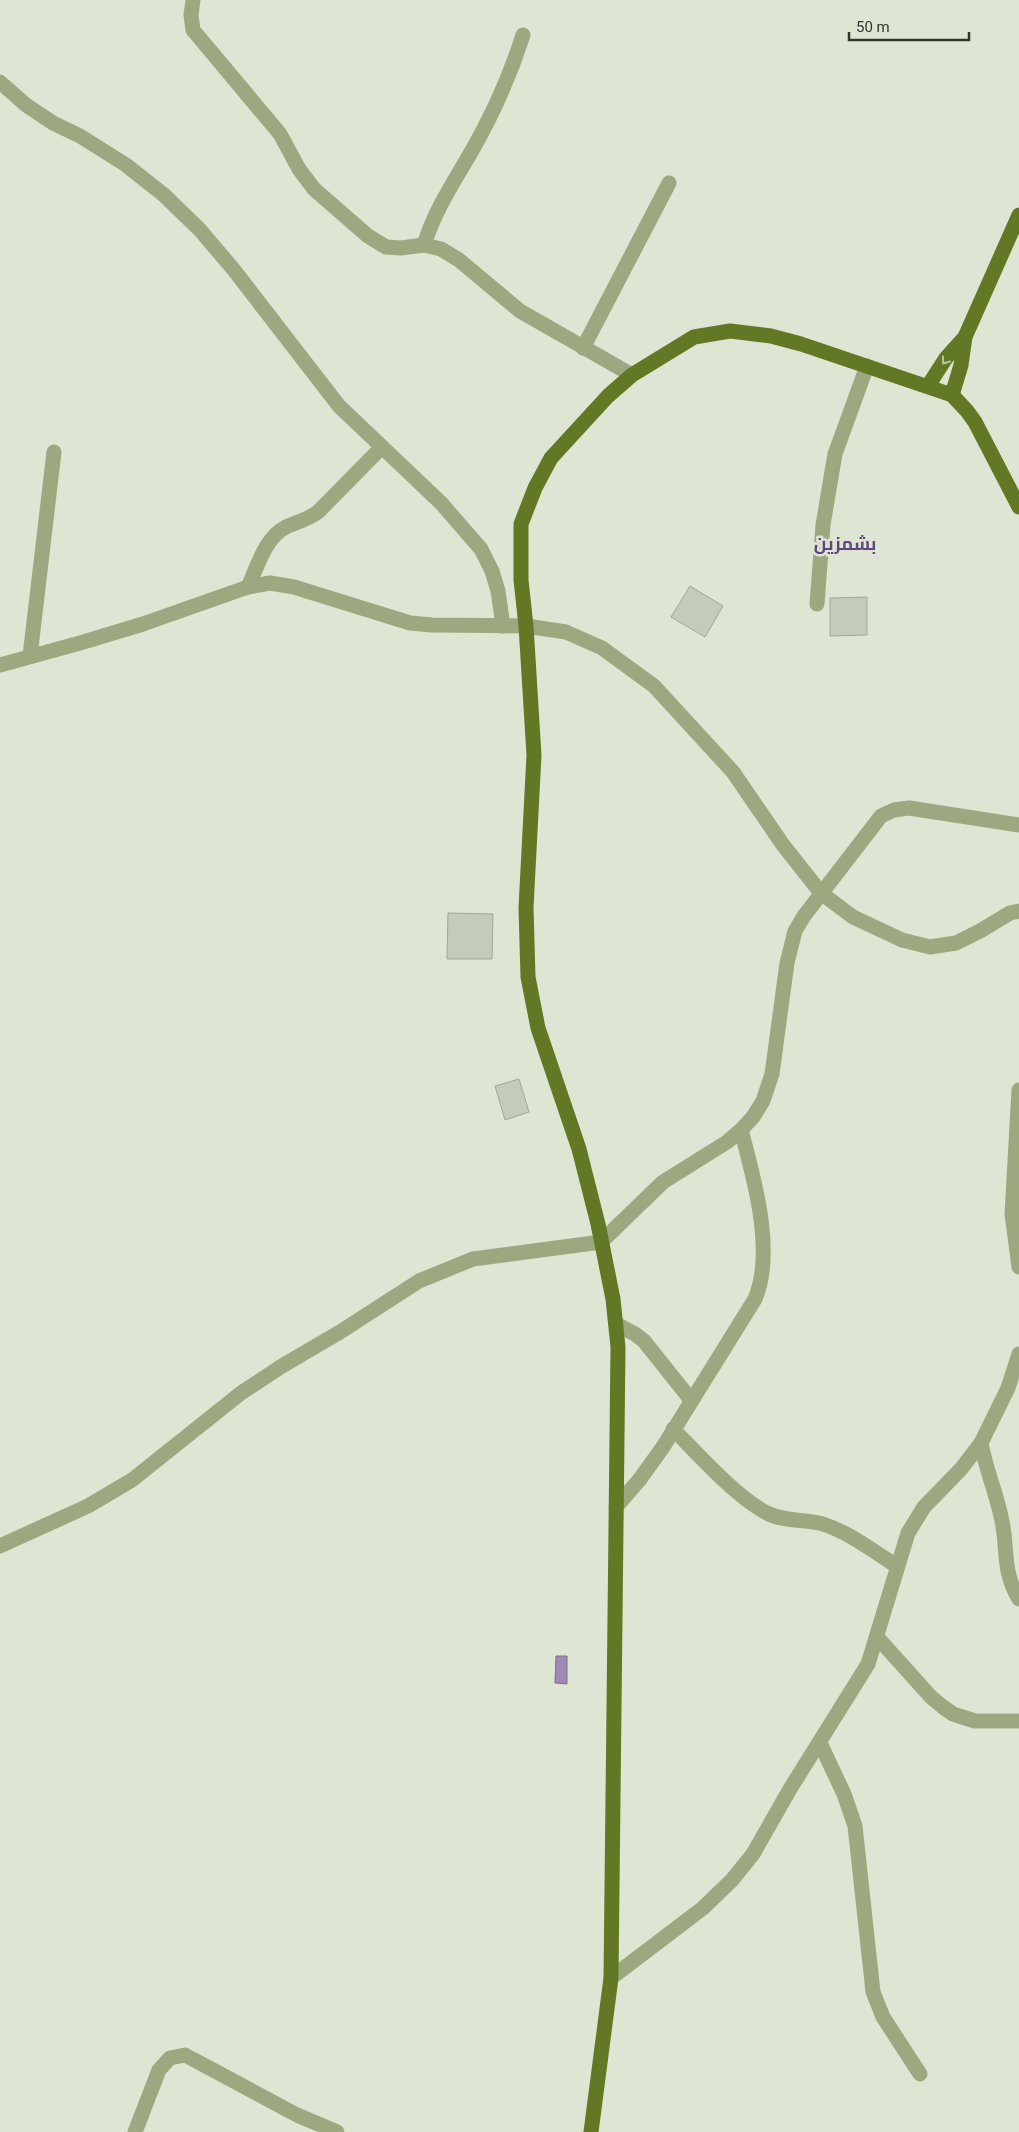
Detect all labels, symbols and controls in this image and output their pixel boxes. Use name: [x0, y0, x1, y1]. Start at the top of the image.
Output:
scale bar: [849, 10, 969, 42]
text: 50 m: [856, 18, 890, 36]
one-way arrow: [942, 355, 951, 365]
district label: بشمزين: [814, 533, 876, 555]

